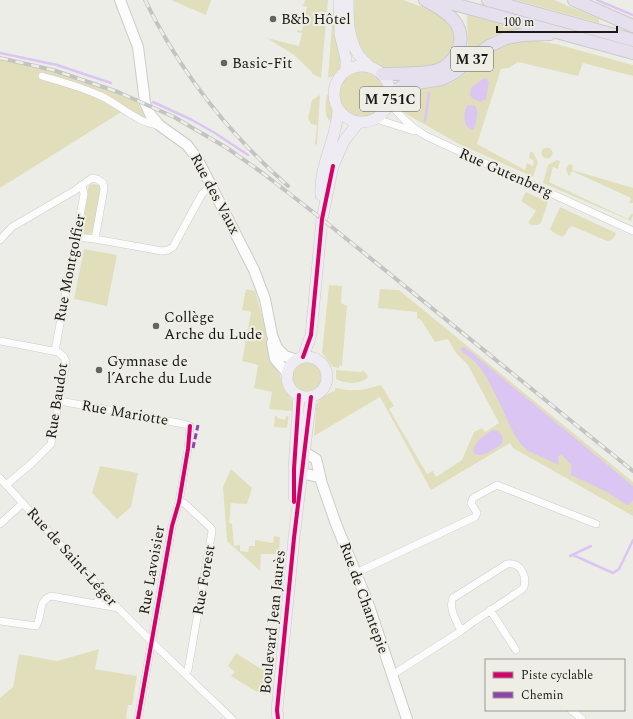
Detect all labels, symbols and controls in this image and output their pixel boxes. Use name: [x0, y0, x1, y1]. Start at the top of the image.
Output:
place label: B&b Hôtel: [281, 8, 351, 31]
scale bar: [497, 8, 617, 34]
text: 100 m: [503, 13, 534, 32]
marker: B&b Hôtel: [268, 14, 278, 24]
road number: M 37: [451, 47, 493, 71]
place label: Basic-Fit: [232, 52, 292, 75]
marker: Basic-Fit: [219, 58, 229, 68]
road number: M 751C: [360, 87, 420, 111]
street label: Rue Gutenberg: [456, 142, 556, 204]
street label: Rue des Vaux: [184, 149, 246, 239]
street label: Rue Montgolfier: [48, 212, 92, 324]
place label: Collège Arche du Lude: [164, 306, 262, 346]
marker: Collège Arche du Lude: [151, 321, 161, 331]
place label: Gymnase de l’Arche du Lude: [107, 350, 212, 390]
street label: Rue Baudot: [40, 361, 74, 441]
marker: Gymnase de l’Arche du Lude: [94, 365, 104, 375]
street label: Rue Mariotte: [80, 394, 170, 432]
street label: Rue de Saint-Léger: [21, 502, 123, 612]
street label: Rue Lavoisier: [133, 523, 171, 617]
street label: Rue de Chantepie: [333, 539, 395, 657]
street label: Rue Forest: [187, 543, 221, 617]
street label: Boulevard Jean Jaurès: [254, 549, 292, 695]
legend: [485, 659, 625, 711]
text: Piste cyclable: [521, 666, 593, 685]
text: Chemin: [521, 686, 564, 705]

